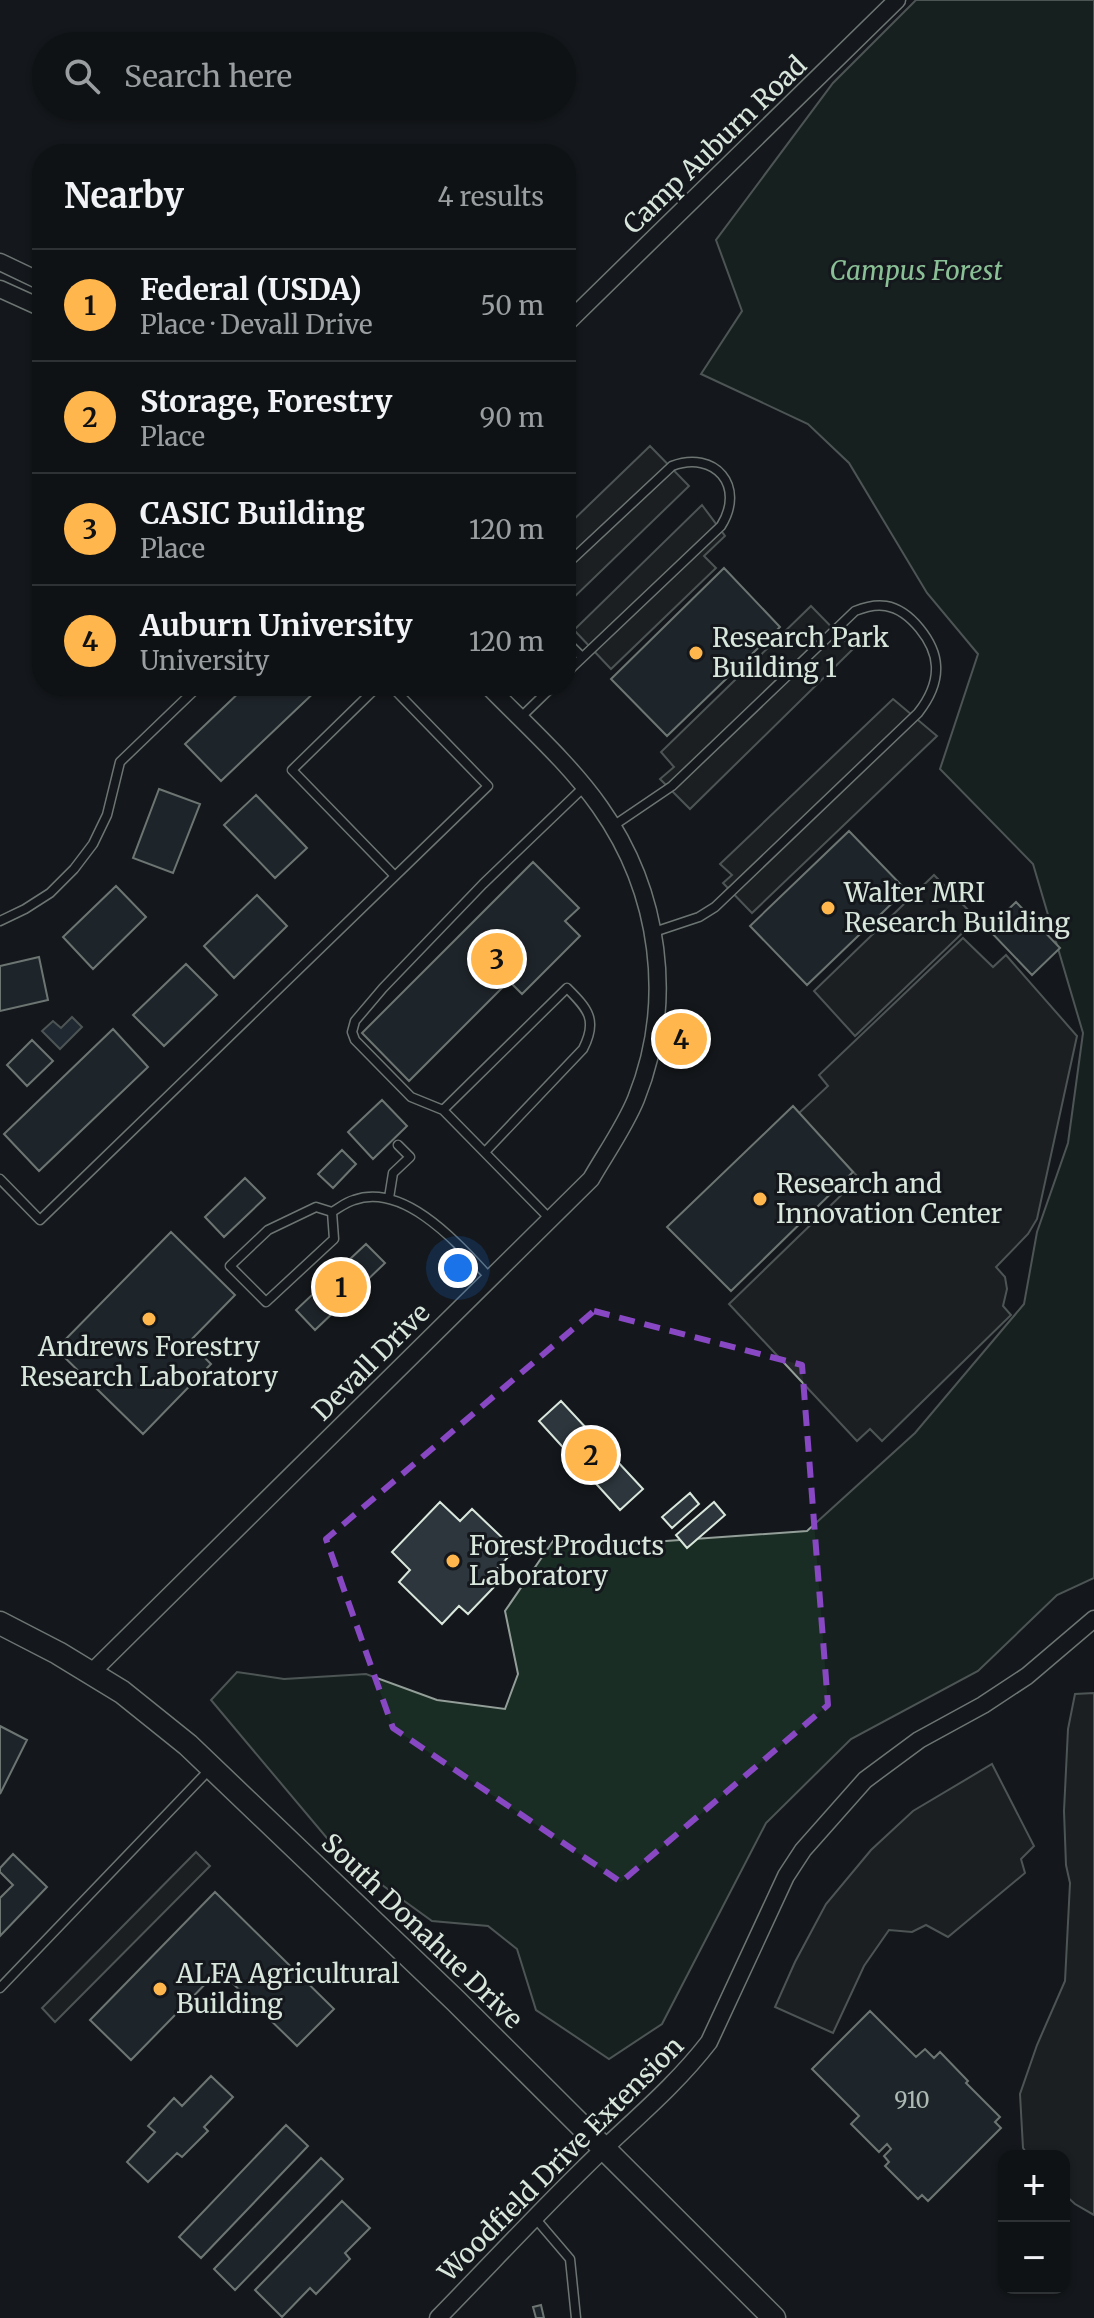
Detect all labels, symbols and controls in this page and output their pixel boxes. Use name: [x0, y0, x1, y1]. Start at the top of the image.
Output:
search box: [32, 32, 576, 120]
street label: Camp Auburn Road: [616, 48, 813, 241]
icon: search: [60, 54, 104, 98]
text: Search here: [124, 57, 292, 95]
text: Nearby: [64, 175, 184, 217]
text: 4 results: [437, 180, 544, 213]
park label: Campus Forest: [830, 254, 1003, 287]
text: Federal (USDA): [140, 270, 362, 308]
text: 1: [84, 289, 96, 322]
text: 50 m: [480, 289, 544, 322]
text: Place · Devall Drive: [140, 308, 373, 341]
text: Storage, Forestry: [140, 382, 392, 420]
text: 2: [82, 401, 98, 434]
text: 90 m: [480, 401, 544, 434]
text: Place: [140, 420, 205, 453]
text: CASIC Building: [140, 494, 365, 532]
text: 3: [83, 513, 97, 546]
text: 120 m: [469, 513, 544, 546]
text: Place: [140, 532, 205, 565]
text: Auburn University: [140, 606, 412, 644]
place label: Research Park Building 1: [712, 621, 889, 684]
text: 4: [82, 625, 98, 658]
text: 120 m: [469, 625, 544, 658]
text: University: [140, 644, 269, 677]
marker: Research Park Building 1: [687, 644, 705, 662]
place label: Walter MRI Research Building: [843, 876, 1070, 939]
marker: Walter MRI Research Building: [819, 899, 837, 917]
pin: 3: [471, 929, 523, 989]
pin: 4: [655, 1009, 707, 1069]
place label: Research and Innovation Center: [776, 1167, 1003, 1230]
marker: Research and Innovation Center: [751, 1190, 769, 1208]
your location: [438, 1248, 478, 1288]
pin: 1: [315, 1257, 367, 1317]
street label: Devall Drive: [305, 1296, 436, 1427]
marker: Andrews Forestry Research Laboratory: [140, 1310, 158, 1328]
place label: Andrews Forestry Research Laboratory: [20, 1330, 279, 1393]
pin: 2: [565, 1425, 617, 1485]
place label: Forest Products Laboratory: [469, 1529, 664, 1592]
marker: Forest Products Laboratory: [444, 1552, 462, 1570]
street label: South Donahue Drive: [315, 1826, 530, 2035]
place label: ALFA Agricultural Building: [175, 1957, 400, 2020]
marker: ALFA Agricultural Building: [151, 1980, 169, 1998]
street label: Woodfield Drive Extension: [430, 2029, 690, 2289]
house number: 910: [894, 2086, 930, 2114]
map controls: [998, 2150, 1070, 2294]
button: +: [998, 2150, 1070, 2222]
button: −: [998, 2222, 1070, 2294]

